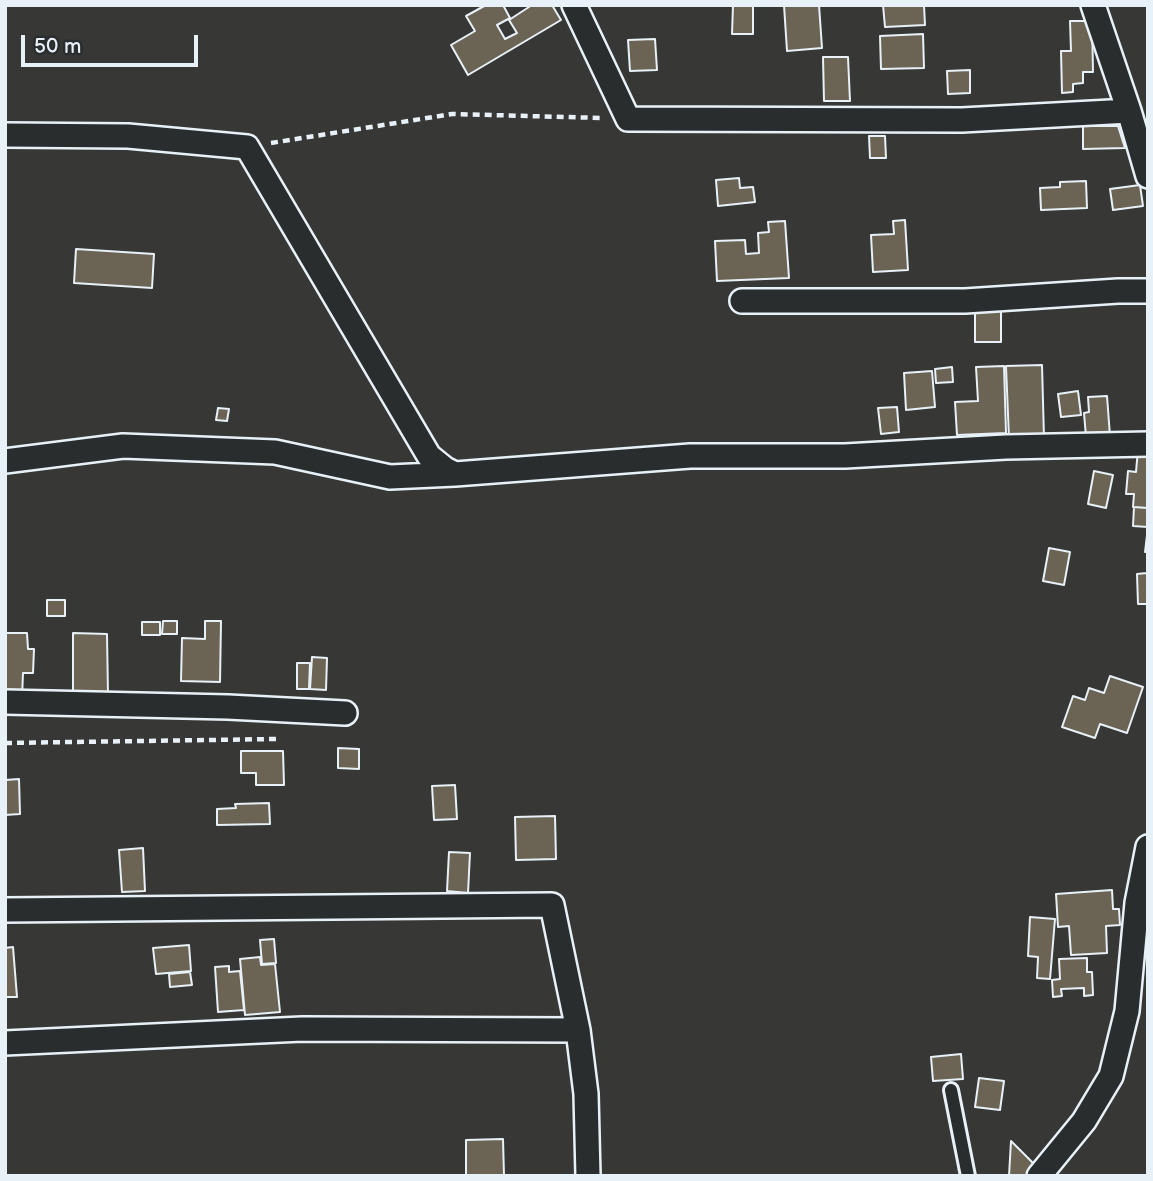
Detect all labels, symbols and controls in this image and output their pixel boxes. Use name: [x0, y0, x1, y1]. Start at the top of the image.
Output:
scale bar: [24, 21, 201, 65]
text: 50 m: [34, 34, 81, 59]

